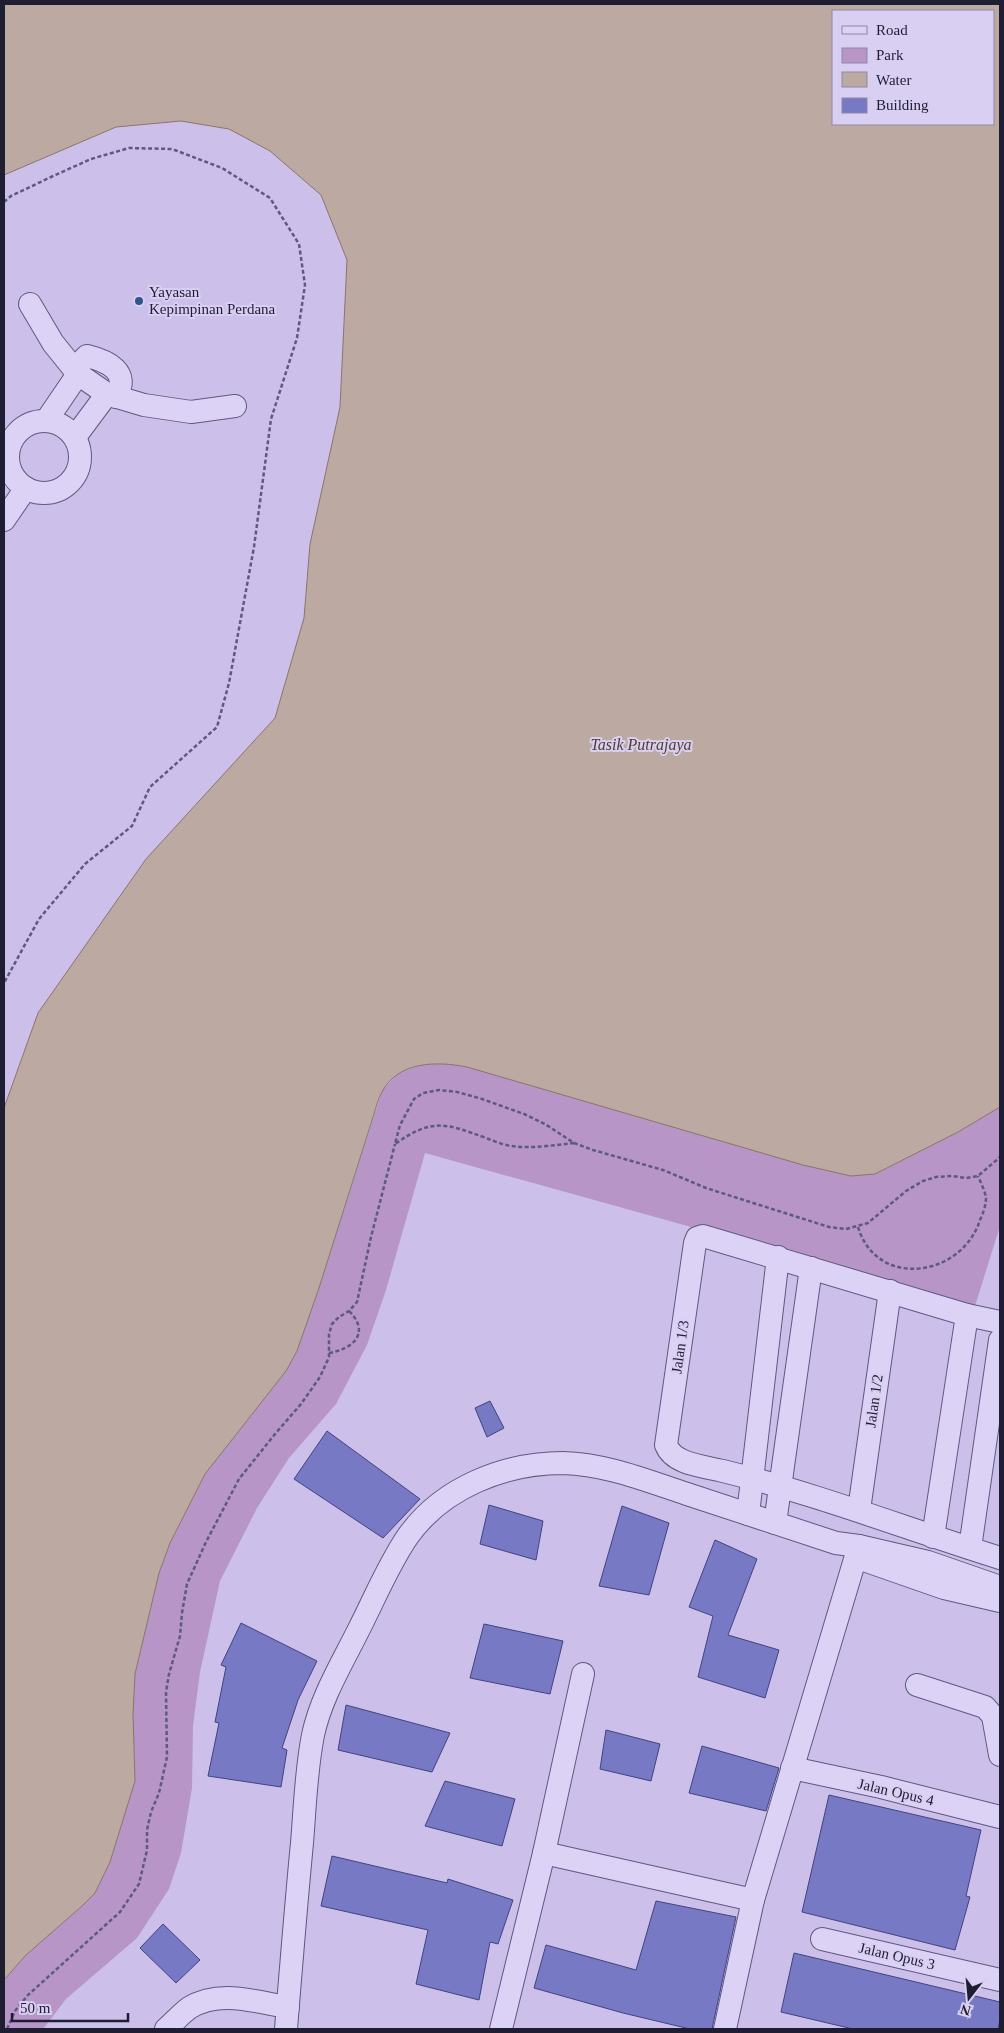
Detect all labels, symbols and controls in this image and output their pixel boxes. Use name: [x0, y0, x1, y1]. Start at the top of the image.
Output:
legend: [832, 10, 994, 125]
text: Road: [876, 22, 908, 38]
text: Park: [876, 47, 904, 63]
text: Water: [876, 72, 911, 88]
text: Building: [876, 97, 929, 113]
place label: Yayasan Kepimpinan Perdana: [149, 284, 276, 317]
marker: Yayasan Kepimpinan Perdana: [133, 295, 145, 307]
water label: Tasik Putrajaya: [590, 736, 692, 754]
street label: Jalan 1/3: [668, 1319, 692, 1375]
street label: Jalan 1/2: [862, 1373, 886, 1429]
street label: Jalan Opus 4: [856, 1775, 936, 1809]
street label: Jalan Opus 3: [857, 1939, 937, 1973]
north arrow: [944, 1973, 994, 2023]
scale bar: [12, 1990, 129, 2022]
text: 50 m: [20, 2000, 51, 2016]
text: N: [959, 2001, 972, 2019]

